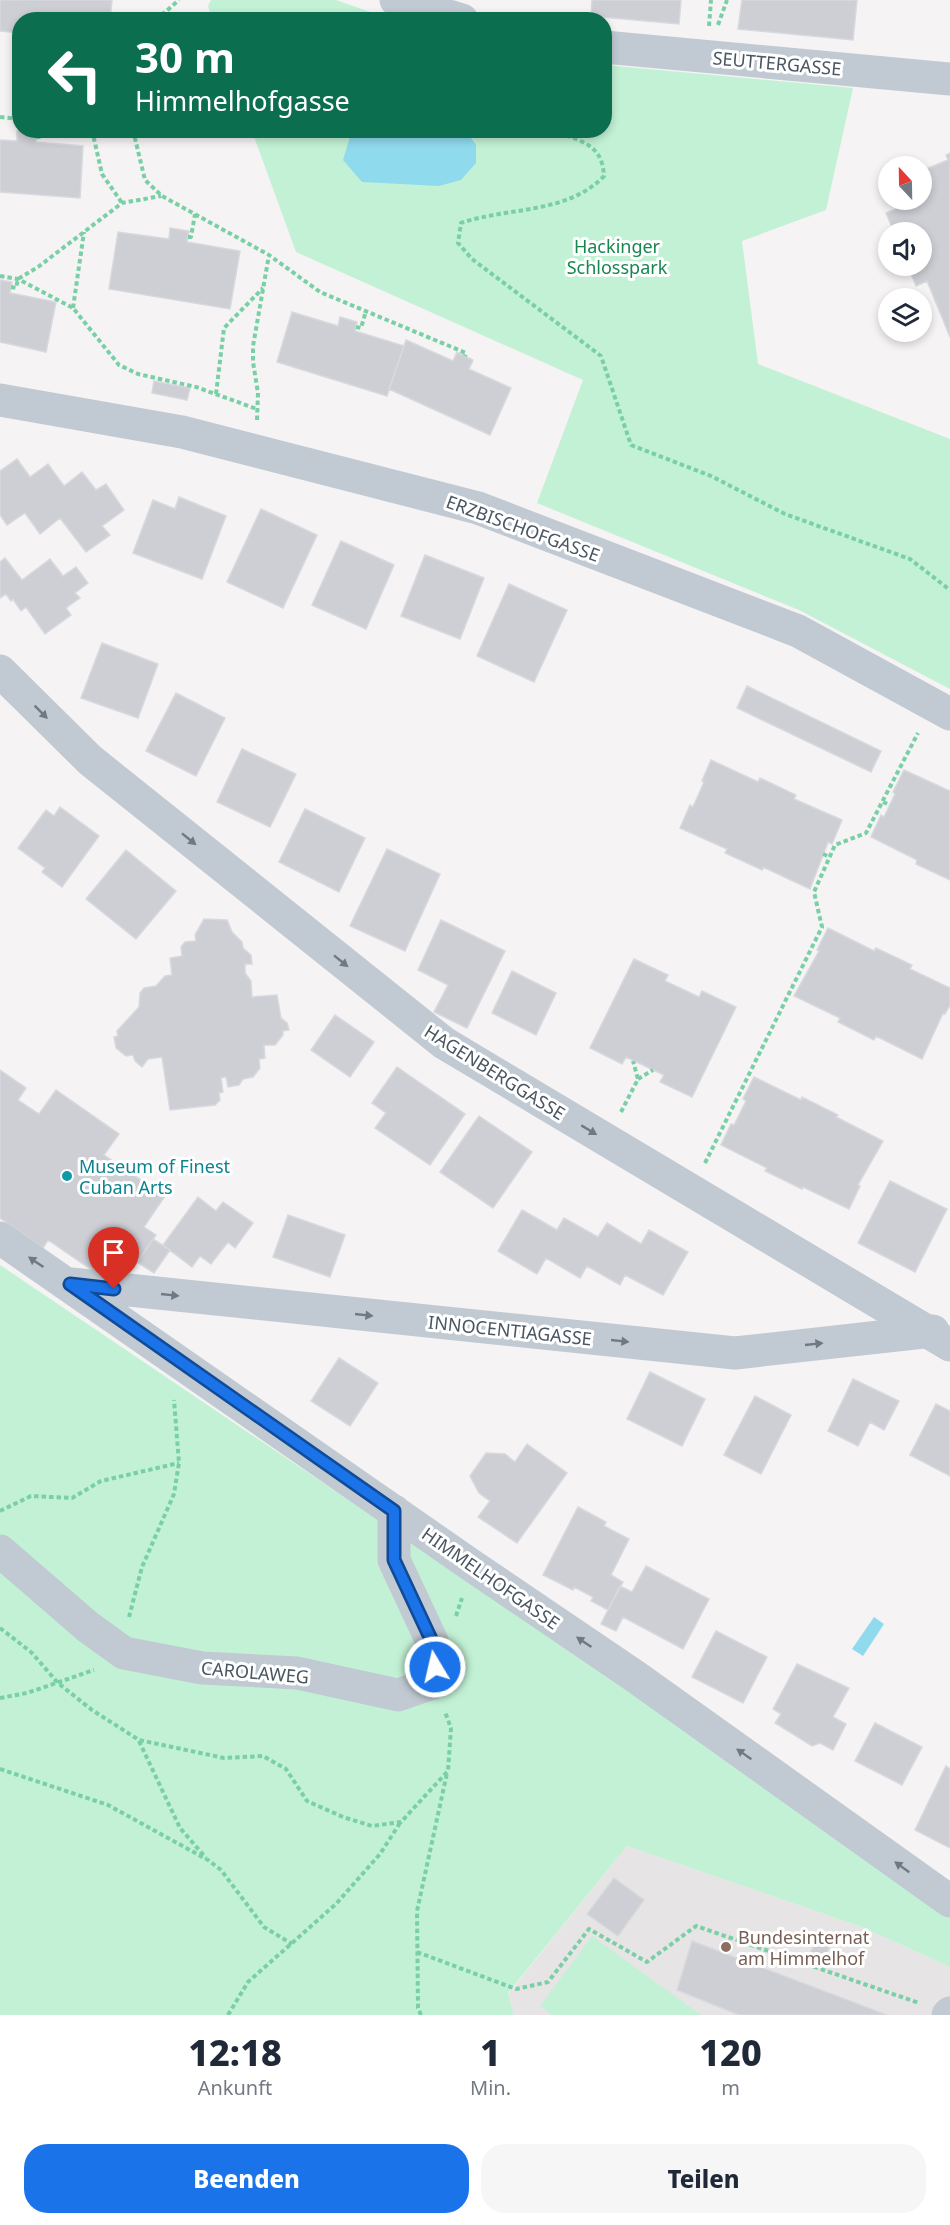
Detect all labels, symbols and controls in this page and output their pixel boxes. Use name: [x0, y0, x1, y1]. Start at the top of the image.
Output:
text: 30 m: [135, 28, 235, 85]
icon: left: [36, 36, 114, 114]
street label: SEUTTERGASSE: [712, 45, 842, 81]
text: Himmelhofgasse: [135, 82, 350, 119]
north arrow: [878, 156, 932, 210]
map controls: [878, 156, 932, 342]
button: sound: [878, 222, 932, 276]
park label: Hackinger Schlosspark: [567, 234, 668, 279]
button: layers: [878, 288, 932, 342]
street label: ERZBISCHOFGASSE: [443, 489, 603, 567]
one-way arrow: [34, 705, 48, 719]
one-way arrow: [181, 833, 197, 846]
one-way arrow: [333, 955, 349, 968]
street label: HAGENBERGGASSE: [420, 1019, 570, 1125]
one-way arrow: [581, 1124, 597, 1135]
place label: Museum of Finest Cuban Arts: [79, 1154, 231, 1199]
marker: Museum of Finest Cuban Arts: [60, 1169, 74, 1183]
pin: [88, 1227, 139, 1289]
icon: arrive: [97, 1236, 130, 1269]
one-way arrow: [27, 1256, 44, 1267]
one-way arrow: [160, 1290, 179, 1299]
street label: INNOCENTIAGASSE: [427, 1309, 593, 1351]
one-way arrow: [354, 1310, 373, 1320]
one-way arrow: [611, 1336, 630, 1346]
one-way arrow: [805, 1339, 824, 1349]
street label: HIMMELHOFGASSE: [417, 1522, 565, 1634]
position arrow: [403, 1635, 467, 1699]
one-way arrow: [576, 1636, 592, 1648]
street label: CAROLAWEG: [200, 1655, 310, 1689]
one-way arrow: [736, 1748, 752, 1760]
one-way arrow: [895, 1861, 911, 1873]
place label: Bundesinternat am Himmelhof: [738, 1925, 870, 1970]
marker: Bundesinternat am Himmelhof: [719, 1940, 733, 1954]
text: 12:18: [188, 2028, 282, 2077]
text: 1: [480, 2028, 501, 2077]
text: 120: [699, 2028, 762, 2077]
text: Ankunft: [198, 2074, 272, 2101]
text: Min.: [470, 2074, 511, 2101]
text: m: [721, 2074, 740, 2101]
button: Beenden: [24, 2144, 469, 2213]
button: Teilen: [481, 2144, 926, 2213]

